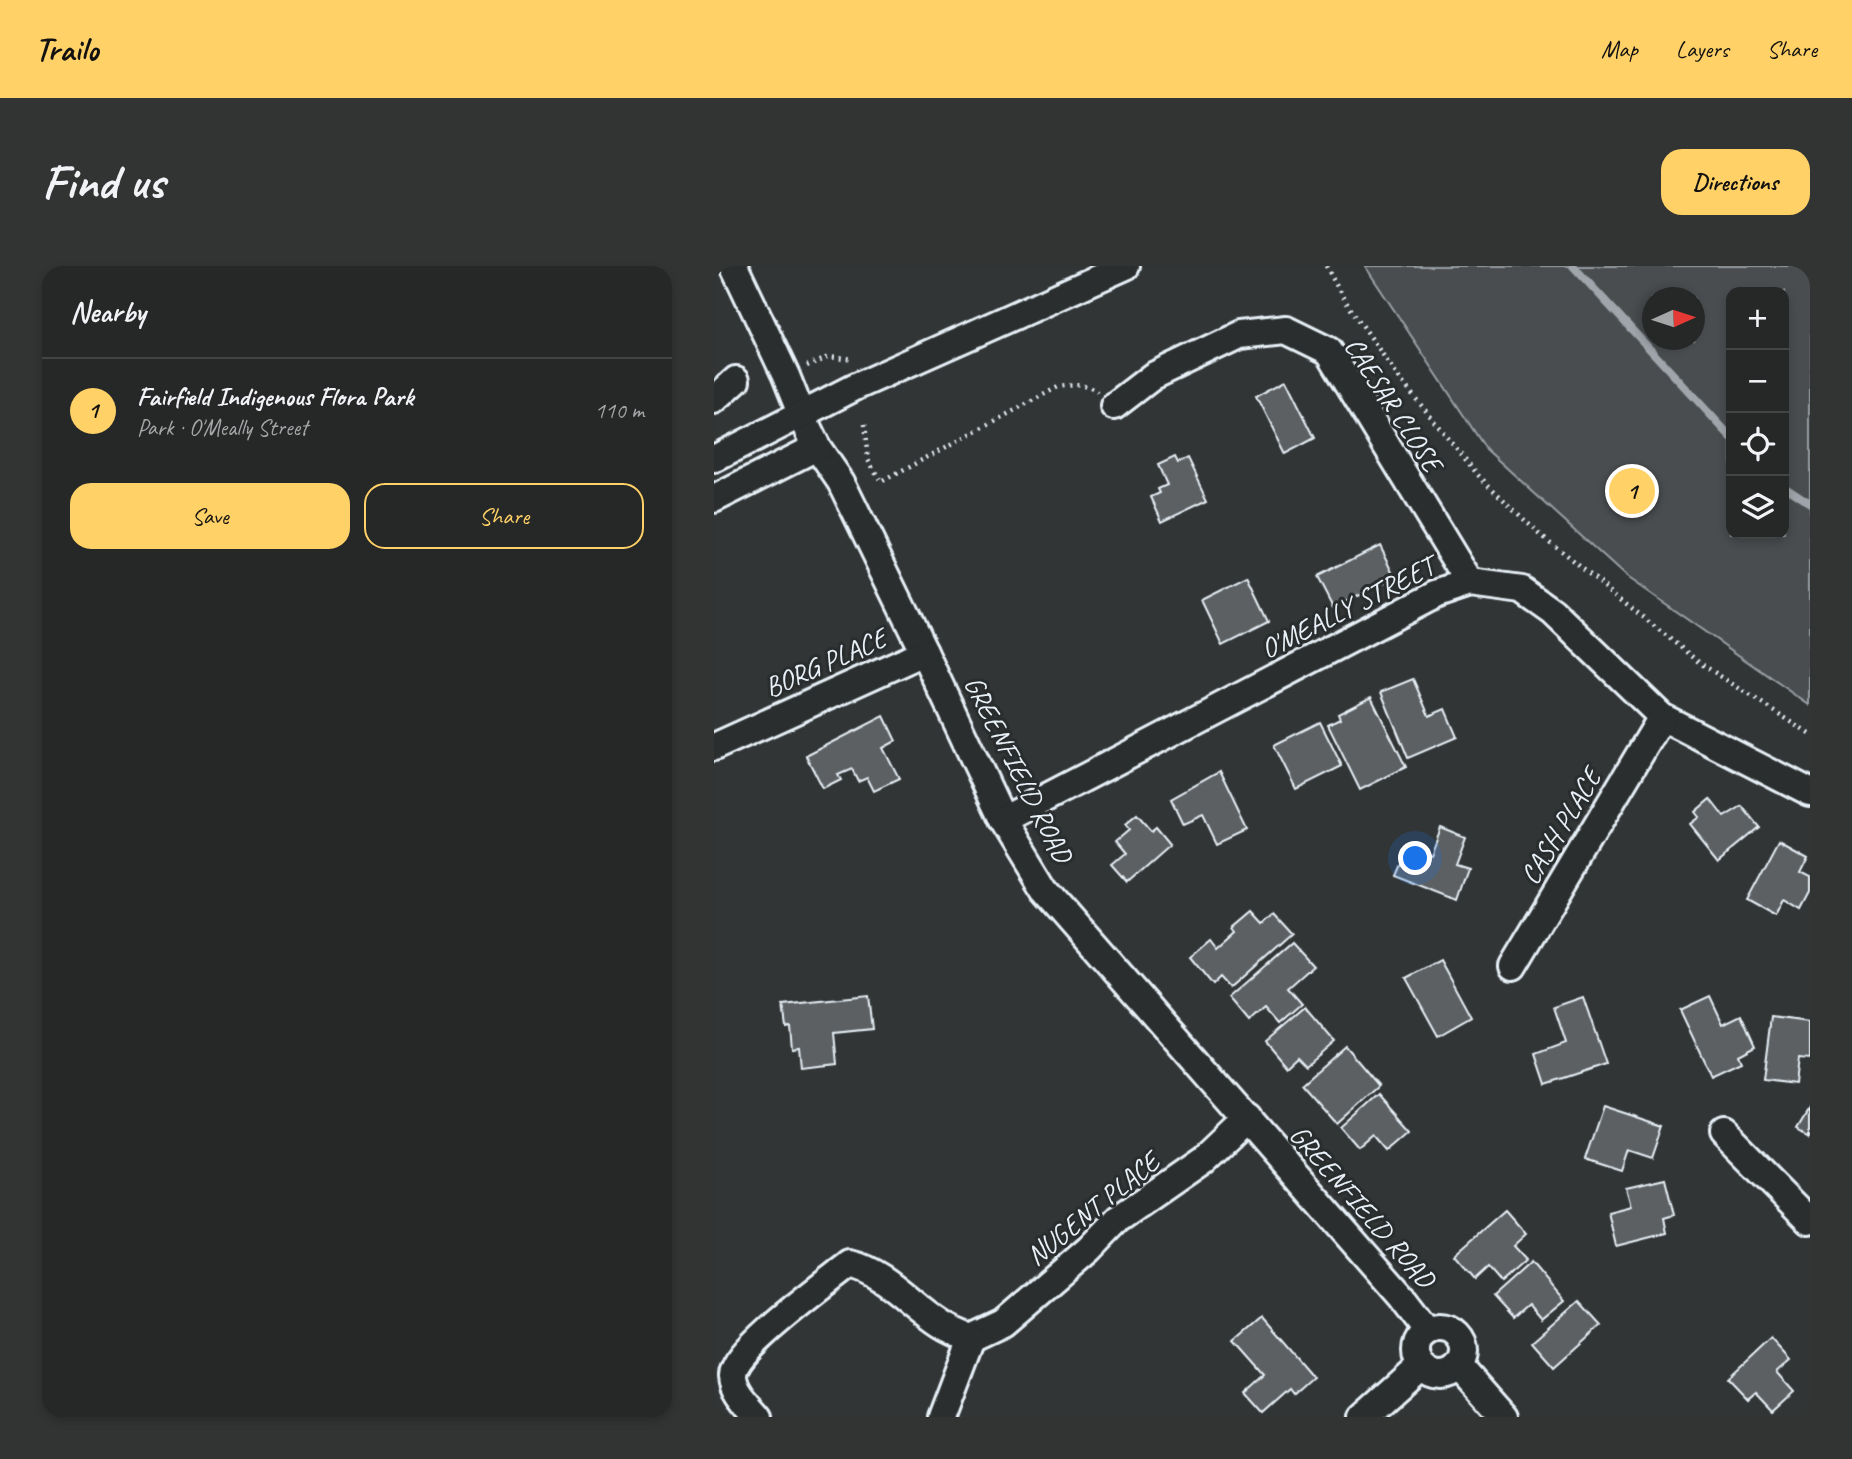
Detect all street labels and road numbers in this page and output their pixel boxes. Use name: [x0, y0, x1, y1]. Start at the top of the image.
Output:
street label: CAESAR CLOSE: [1337, 330, 1452, 481]
street label: O'MEALLY STREET: [1255, 545, 1446, 666]
street label: BORG PLACE: [759, 619, 895, 705]
street label: GREENFIELD ROAD: [956, 670, 1081, 870]
street label: CASH PLACE: [1512, 759, 1611, 891]
street label: GREENFIELD ROAD: [1282, 1118, 1444, 1296]
street label: NUGENT PLACE: [1019, 1142, 1168, 1273]

